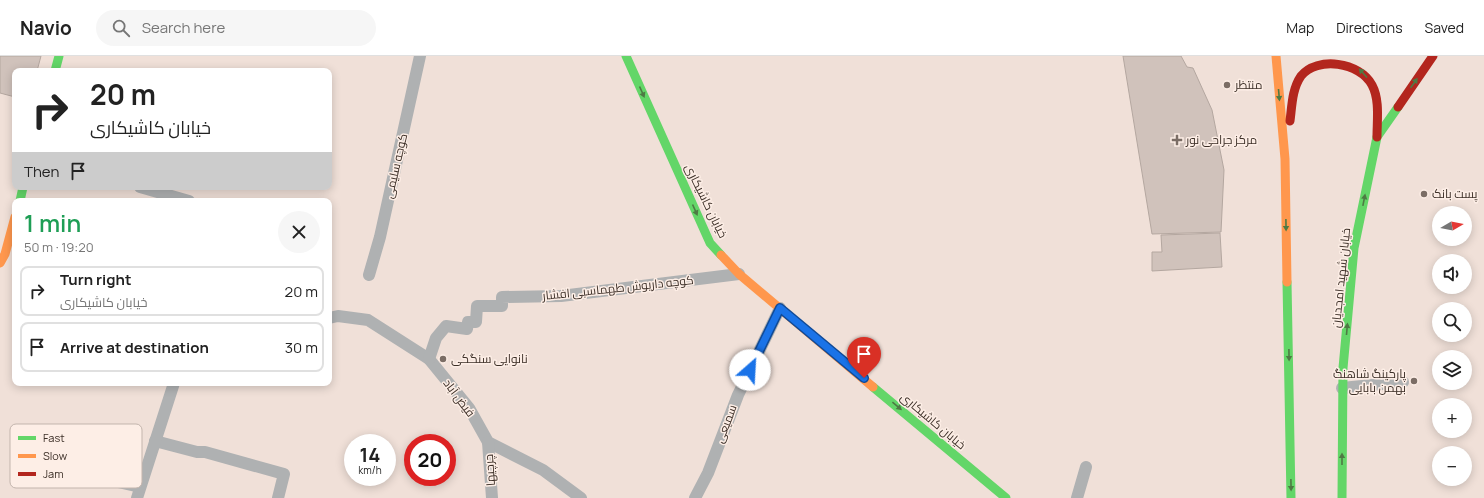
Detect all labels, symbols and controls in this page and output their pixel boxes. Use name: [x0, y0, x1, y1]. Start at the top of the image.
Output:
search box: [96, 10, 376, 46]
text: Navio: [20, 15, 72, 41]
icon: search: [110, 17, 132, 39]
text: Search here: [142, 17, 225, 38]
text: Map: [1286, 18, 1314, 37]
text: Directions: [1336, 18, 1403, 37]
text: Saved: [1425, 18, 1464, 37]
one-way arrow: [1359, 68, 1368, 78]
text: 20 m: [90, 75, 156, 113]
place label: منتظر: [1234, 76, 1262, 93]
one-way arrow: [1410, 78, 1418, 89]
marker: منتظر: [1222, 80, 1232, 90]
icon: right: [24, 84, 76, 136]
one-way arrow: [639, 86, 645, 97]
one-way arrow: [1276, 89, 1282, 101]
text: خیابان کاشیکاری: [90, 115, 211, 139]
place label: مرکز جراحی نور: [1185, 131, 1257, 148]
street label: کوچه سلیمی: [380, 132, 412, 200]
marker: مرکز جراحی نور: [1171, 134, 1183, 146]
icon: arrive: [67, 160, 89, 182]
text: Then: [24, 161, 59, 182]
street label: خیابان کاشیکاری: [681, 161, 732, 241]
place label: پست بانک: [1432, 185, 1478, 203]
marker: پست بانک: [1419, 189, 1429, 199]
one-way arrow: [1361, 194, 1367, 207]
one-way arrow: [692, 204, 699, 216]
text: 1 min: [24, 206, 81, 239]
north arrow: [1432, 206, 1472, 246]
map controls: [1432, 206, 1472, 486]
button: close: [278, 211, 320, 253]
one-way arrow: [1283, 219, 1289, 232]
street label: خیابان شهید امجدیان: [1327, 227, 1354, 329]
text: 50 m · 19:20: [24, 238, 94, 256]
button: sound: [1432, 254, 1472, 294]
text: Turn right: [60, 269, 131, 290]
street label: کوچه داریوش طهماسبی افشار: [540, 271, 695, 305]
icon: right: [26, 280, 48, 302]
text: 20 m: [285, 281, 318, 302]
text: خیابان کاشیکاری: [60, 293, 147, 311]
button: search: [1432, 302, 1472, 342]
one-way arrow: [1343, 323, 1350, 335]
icon: arrive: [26, 336, 48, 358]
text: Arrive at destination: [60, 337, 209, 358]
text: 30 m: [285, 337, 318, 358]
pin: [847, 337, 881, 378]
icon: arrive: [853, 343, 875, 365]
position arrow: [729, 349, 771, 391]
one-way arrow: [1285, 349, 1292, 361]
place label: نانوایی سنگکی: [451, 350, 528, 367]
button: layers: [1432, 350, 1472, 390]
marker: نانوایی سنگکی: [438, 354, 448, 364]
place label: پارکینگ شاهنگ بهمن بابایی: [1333, 365, 1407, 396]
street label: فیض آباد: [439, 375, 479, 420]
marker: پارکینگ شاهنگ بهمن بابایی: [1409, 376, 1419, 386]
street label: خیابان کاشیکاری: [897, 388, 970, 453]
button: +: [1432, 398, 1472, 438]
one-way arrow: [891, 401, 902, 410]
street label: سمیعی: [710, 402, 741, 445]
legend: [10, 424, 142, 488]
text: Fast: [43, 430, 65, 445]
speed limit sign: 20: [404, 434, 456, 486]
text: 14: [360, 441, 380, 468]
button: −: [1432, 446, 1472, 486]
text: Slow: [43, 448, 68, 463]
one-way arrow: [1339, 452, 1345, 465]
street label: چرچیها: [480, 453, 500, 487]
text: km/h: [358, 463, 382, 477]
text: Jam: [43, 466, 64, 481]
one-way arrow: [1288, 479, 1294, 492]

